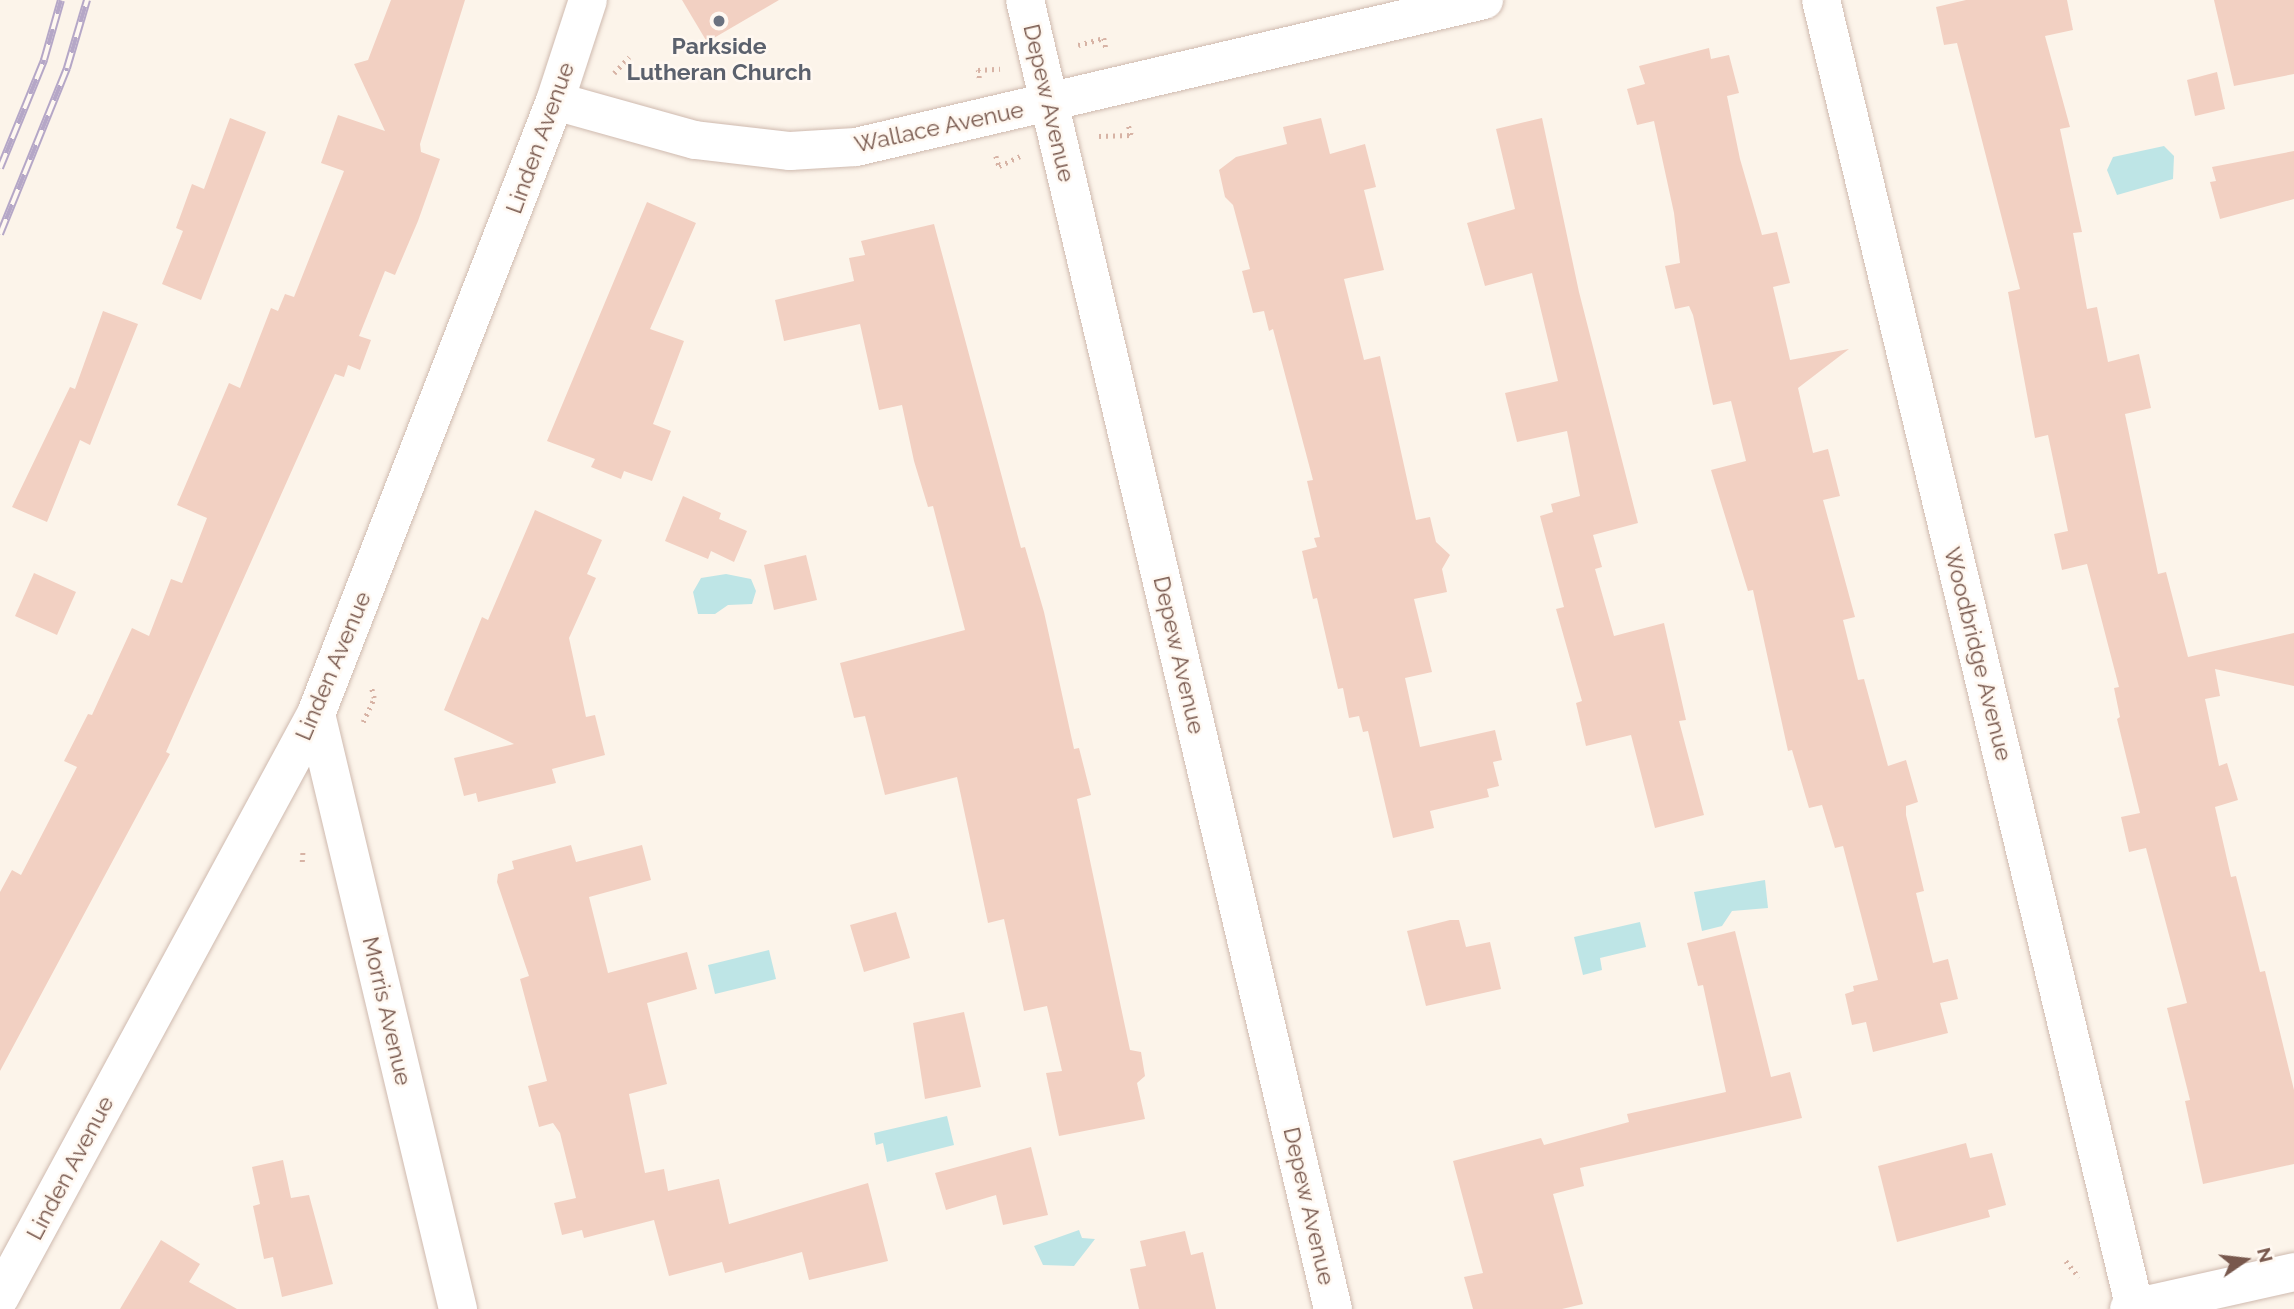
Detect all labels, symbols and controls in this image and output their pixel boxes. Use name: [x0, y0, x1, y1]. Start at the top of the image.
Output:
marker: Parkside Lutheran Church: [711, 13, 727, 29]
street label: Depew Avenue: [1017, 21, 1081, 185]
place label: Parkside Lutheran Church: [626, 32, 812, 86]
street label: Linden Avenue: [500, 58, 580, 218]
street label: Wallace Avenue: [852, 96, 1026, 158]
street label: Woodbridge Avenue: [1938, 544, 2018, 764]
street label: Depew Avenue: [1147, 573, 1211, 737]
street label: Linden Avenue: [289, 587, 377, 745]
street label: Morris Avenue: [356, 934, 418, 1088]
street label: Linden Avenue: [20, 1091, 120, 1245]
street label: Depew Avenue: [1277, 1124, 1341, 1288]
north arrow: [2210, 1225, 2280, 1295]
text: N: [2253, 1245, 2278, 1265]

